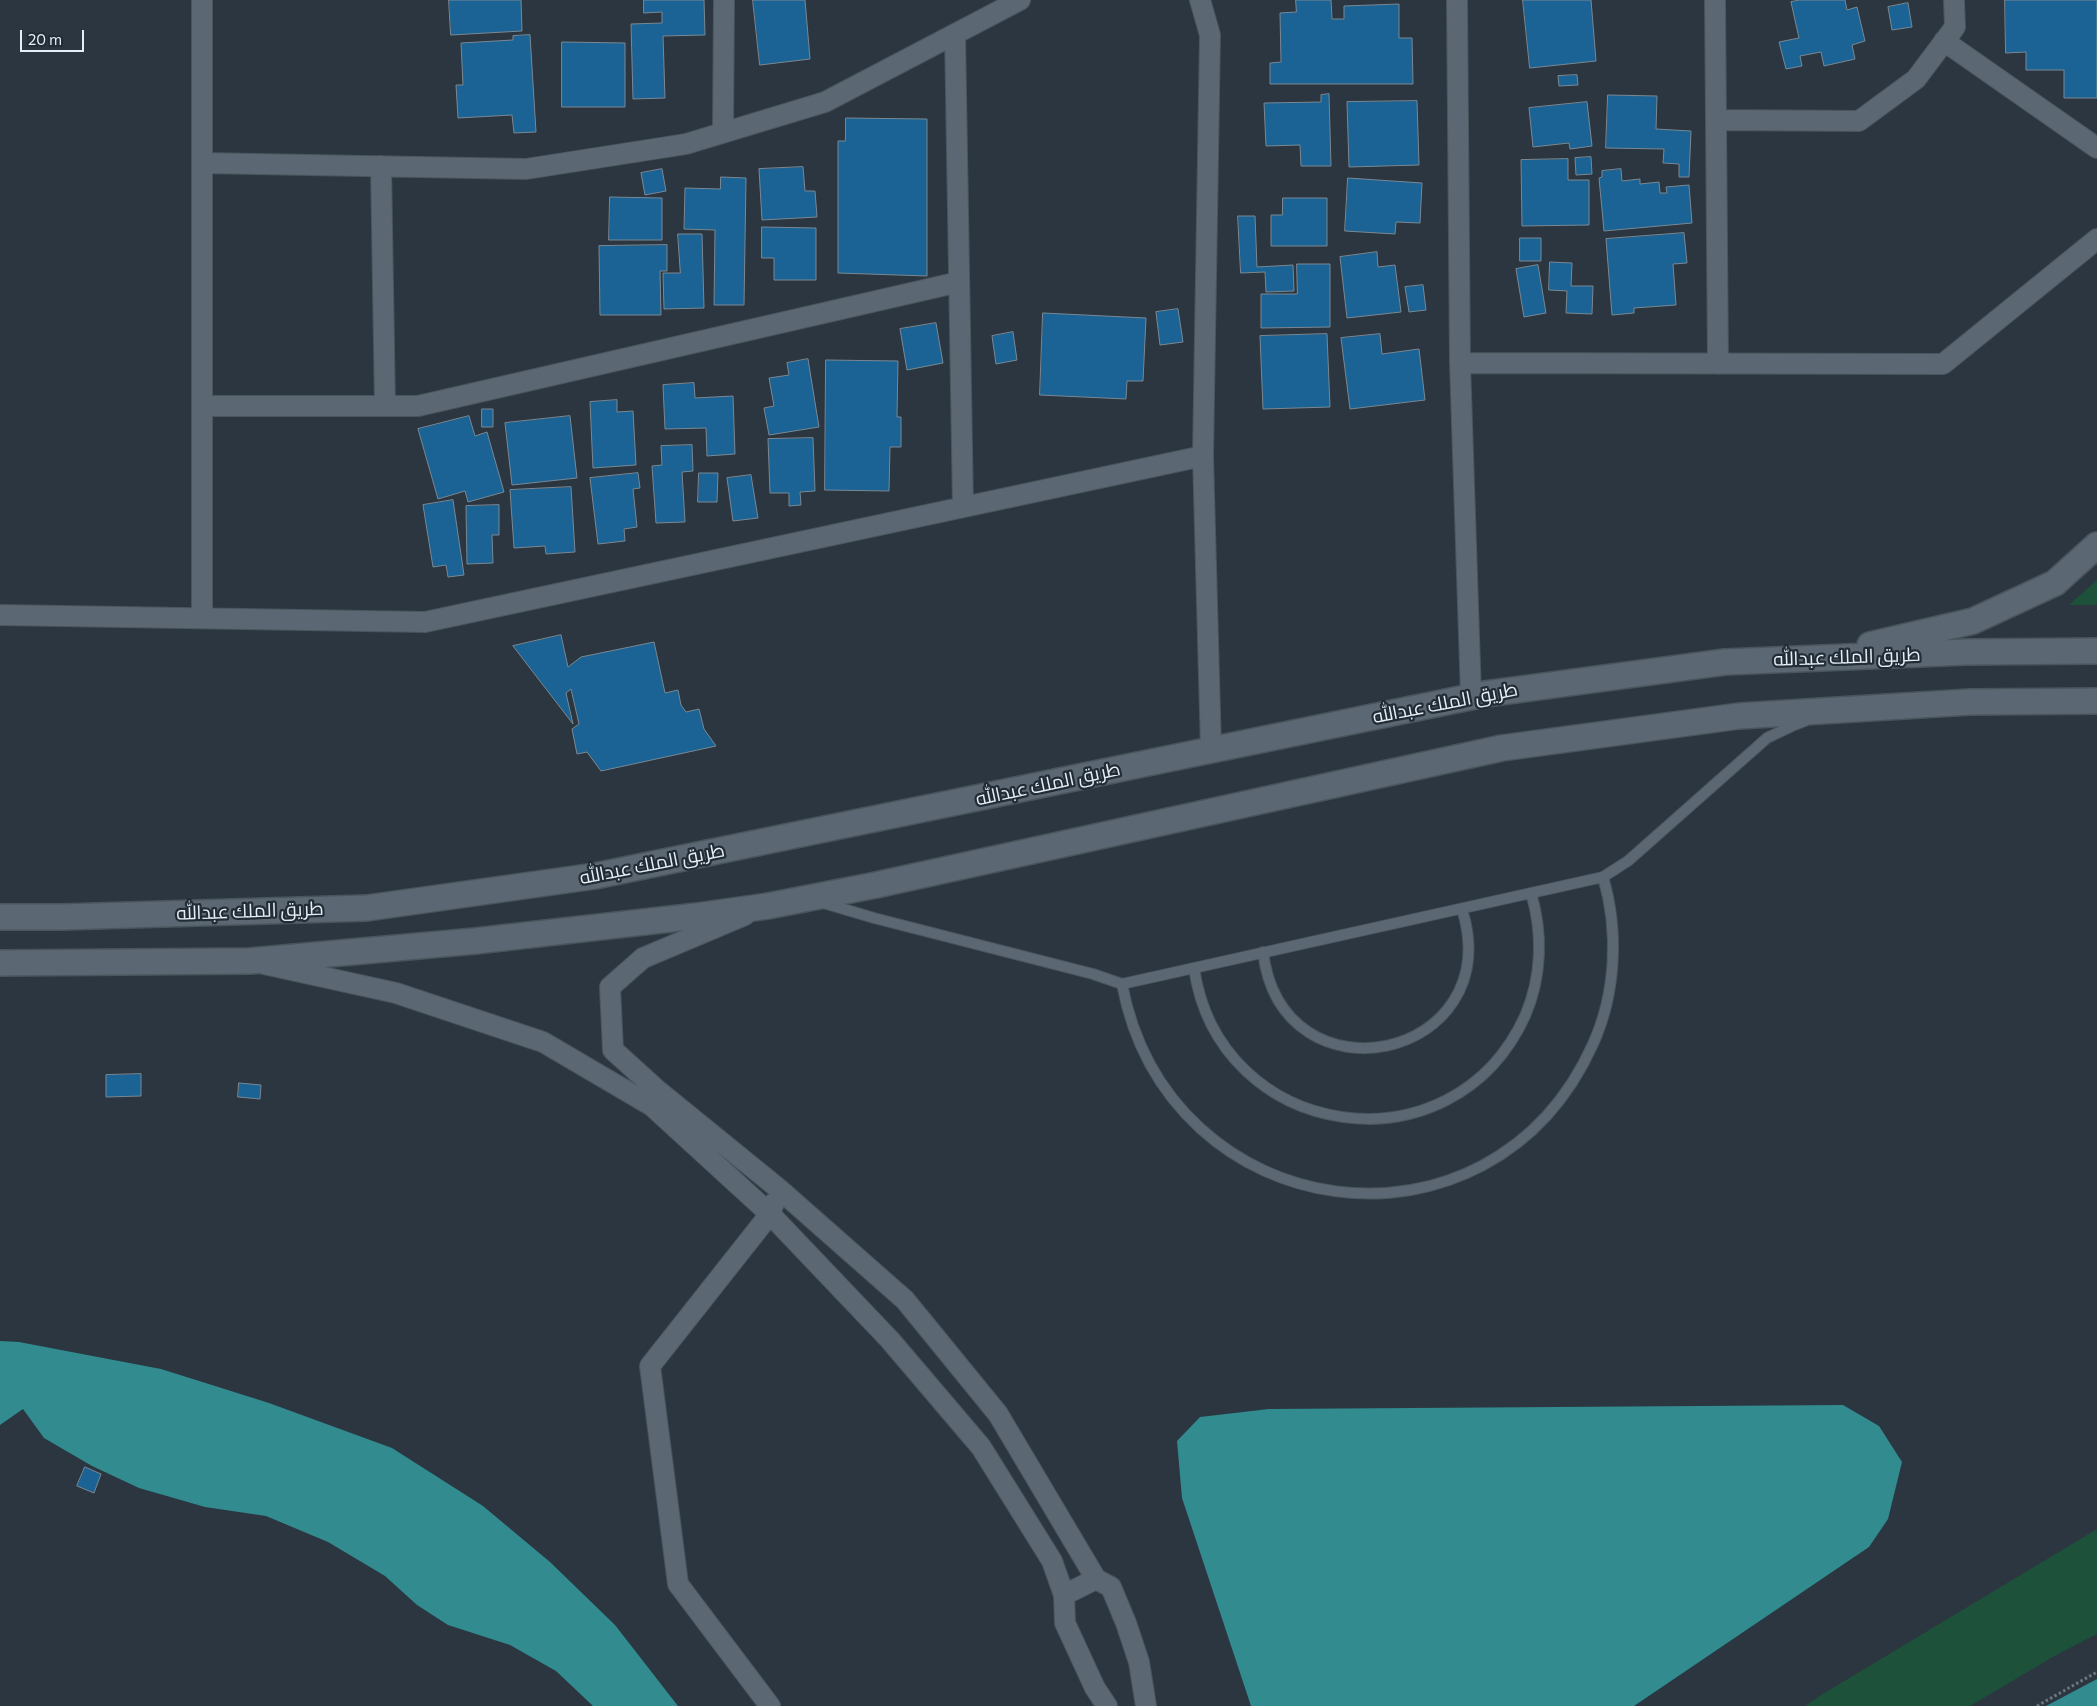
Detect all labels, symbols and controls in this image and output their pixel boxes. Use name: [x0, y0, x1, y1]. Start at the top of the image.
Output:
scale bar: [22, 20, 86, 52]
text: 20 m: [28, 30, 62, 48]
street label: طريق الملك عبدالله: [1773, 643, 1921, 671]
street label: طريق الملك عبدالله: [1371, 678, 1519, 728]
street label: طريق الملك عبدالله: [974, 758, 1122, 810]
street label: طريق الملك عبدالله: [578, 839, 726, 889]
street label: طريق الملك عبدالله: [176, 897, 324, 925]

